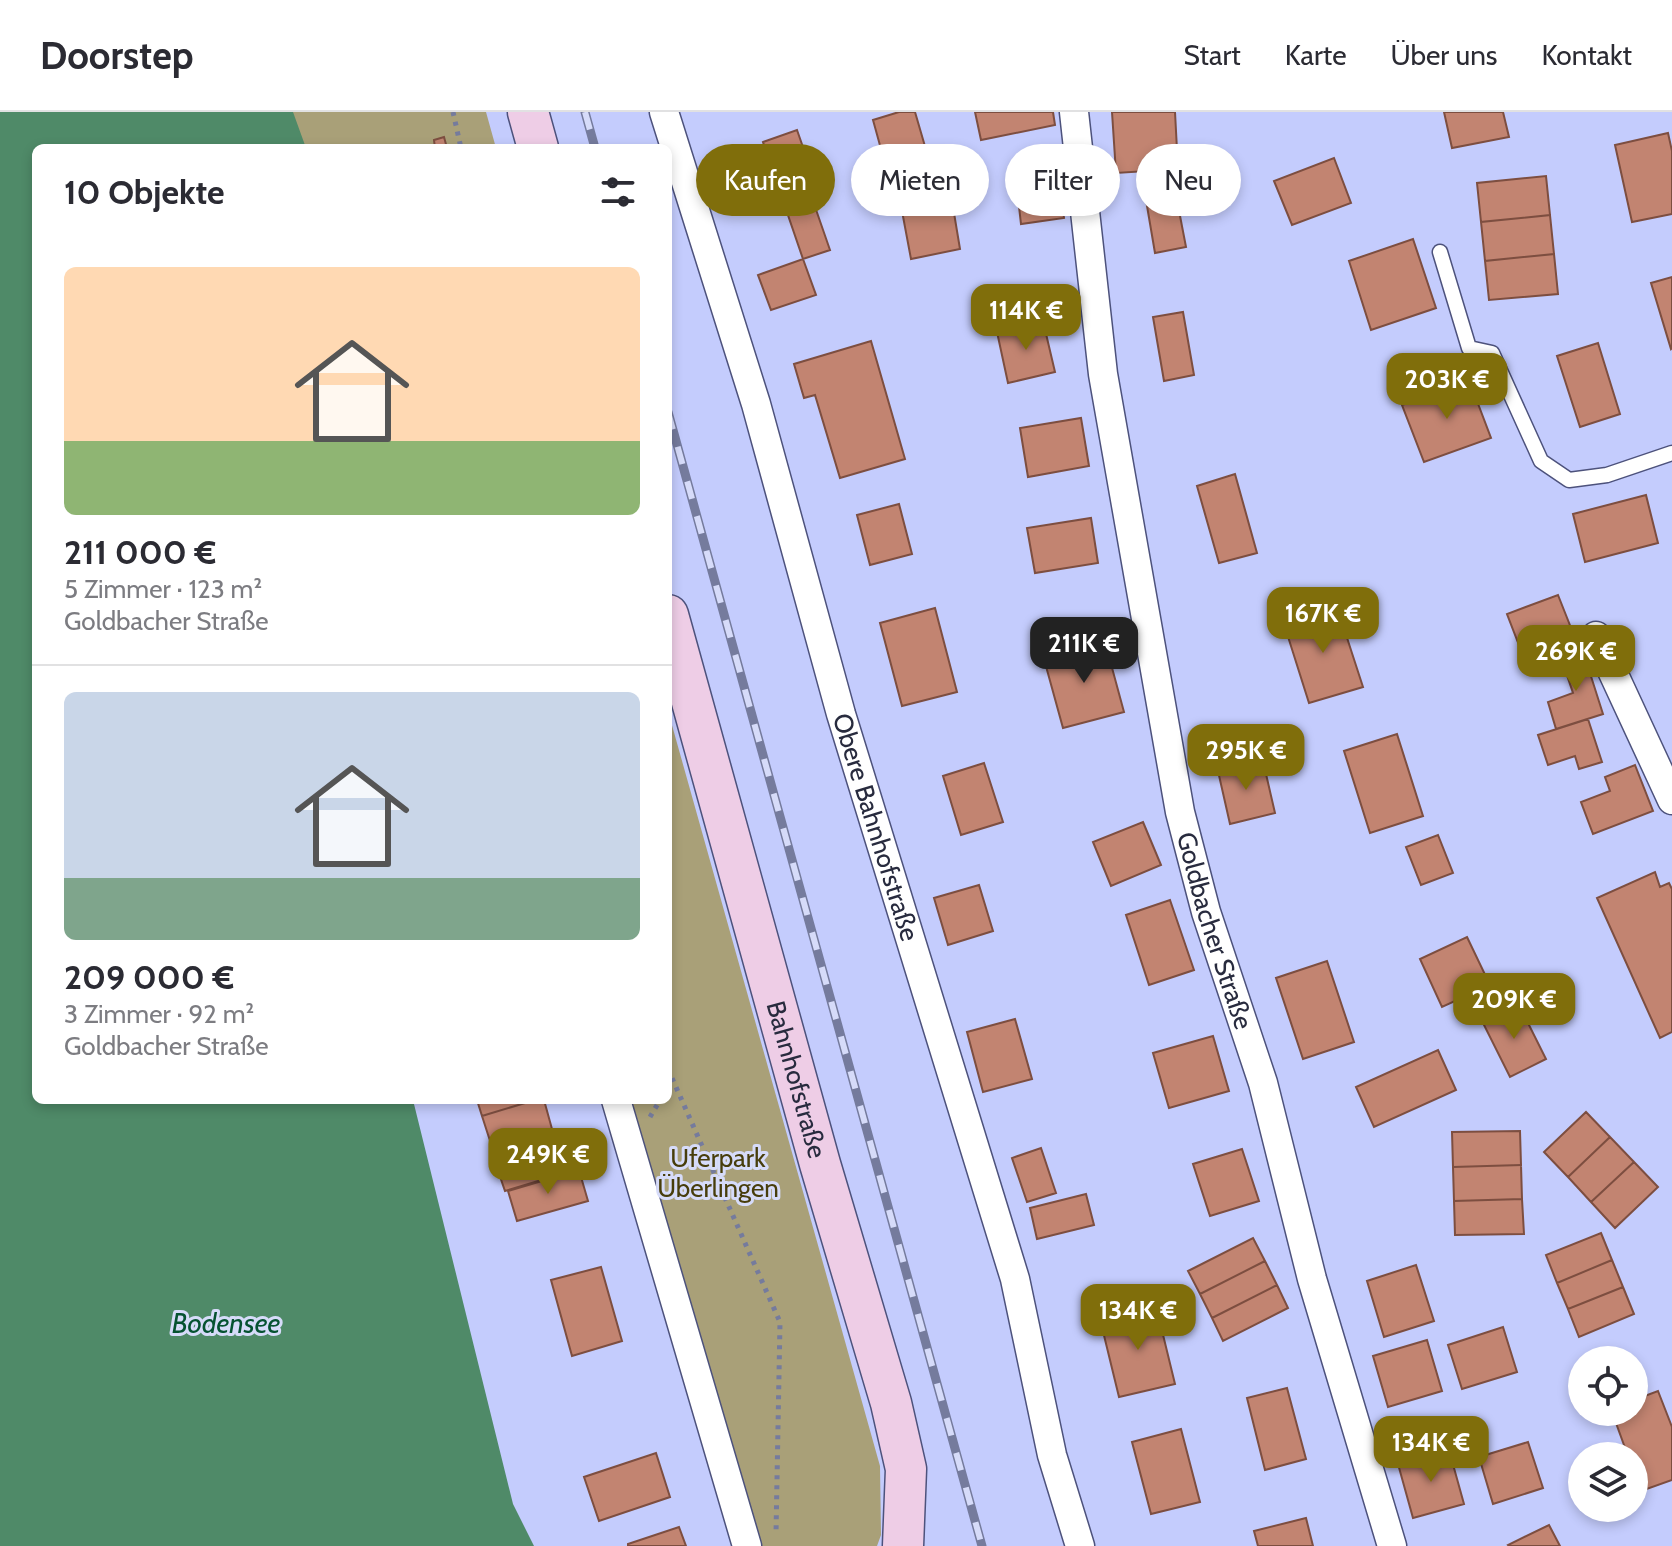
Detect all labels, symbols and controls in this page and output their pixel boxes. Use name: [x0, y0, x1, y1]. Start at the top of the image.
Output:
text: Doorstep: [40, 32, 193, 79]
text: Start: [1184, 38, 1241, 72]
text: Karte: [1285, 38, 1347, 72]
text: Über uns: [1391, 38, 1497, 72]
text: Kontakt: [1541, 38, 1632, 72]
chip: Kaufen: [696, 144, 835, 216]
chip: Mieten: [851, 144, 989, 216]
chip: Filter: [1005, 144, 1120, 216]
chip: Neu: [1136, 144, 1241, 216]
icon: filters: [596, 170, 640, 214]
text: 10 Objekte: [64, 171, 225, 213]
pin: 114K €: [961, 284, 1091, 352]
text: 114K €: [989, 294, 1063, 326]
icon: home: [280, 319, 424, 463]
pin: 203K €: [1382, 353, 1512, 421]
text: 203K €: [1405, 363, 1489, 395]
text: 211 000 €: [64, 531, 216, 573]
text: 5 Zimmer · 123 m²: [64, 573, 262, 605]
pin: 167K €: [1258, 587, 1388, 655]
text: 167K €: [1285, 597, 1361, 629]
text: Goldbacher Straße: [64, 605, 269, 637]
pin: 211K €: [1019, 617, 1149, 685]
pin: 269K €: [1511, 625, 1641, 693]
text: 211K €: [1048, 627, 1120, 659]
text: 269K €: [1535, 635, 1617, 667]
street label: Obere Bahnhofstraße: [826, 709, 926, 945]
pin: 295K €: [1181, 724, 1311, 792]
text: 295K €: [1205, 734, 1287, 766]
icon: home: [280, 744, 424, 888]
street label: Goldbacher Straße: [1170, 829, 1260, 1033]
text: 209 000 €: [64, 956, 234, 998]
pin: 209K €: [1449, 973, 1579, 1041]
text: 209K €: [1471, 983, 1557, 1015]
street label: Bahnhofstraße: [760, 997, 834, 1162]
text: 3 Zimmer · 92 m²: [64, 998, 254, 1030]
text: Goldbacher Straße: [64, 1030, 269, 1062]
pin: 249K €: [483, 1128, 613, 1196]
text: 249K €: [506, 1138, 590, 1170]
park label: Uferpark Überlingen: [657, 1142, 779, 1204]
pin: 134K €: [1073, 1284, 1203, 1352]
text: 134K €: [1099, 1294, 1177, 1326]
water label: Bodensee: [172, 1306, 280, 1340]
map controls: [1568, 1346, 1648, 1522]
button: locate: [1568, 1346, 1648, 1426]
pin: 134K €: [1366, 1416, 1496, 1484]
text: 134K €: [1392, 1426, 1470, 1458]
button: layers: [1568, 1442, 1648, 1522]

